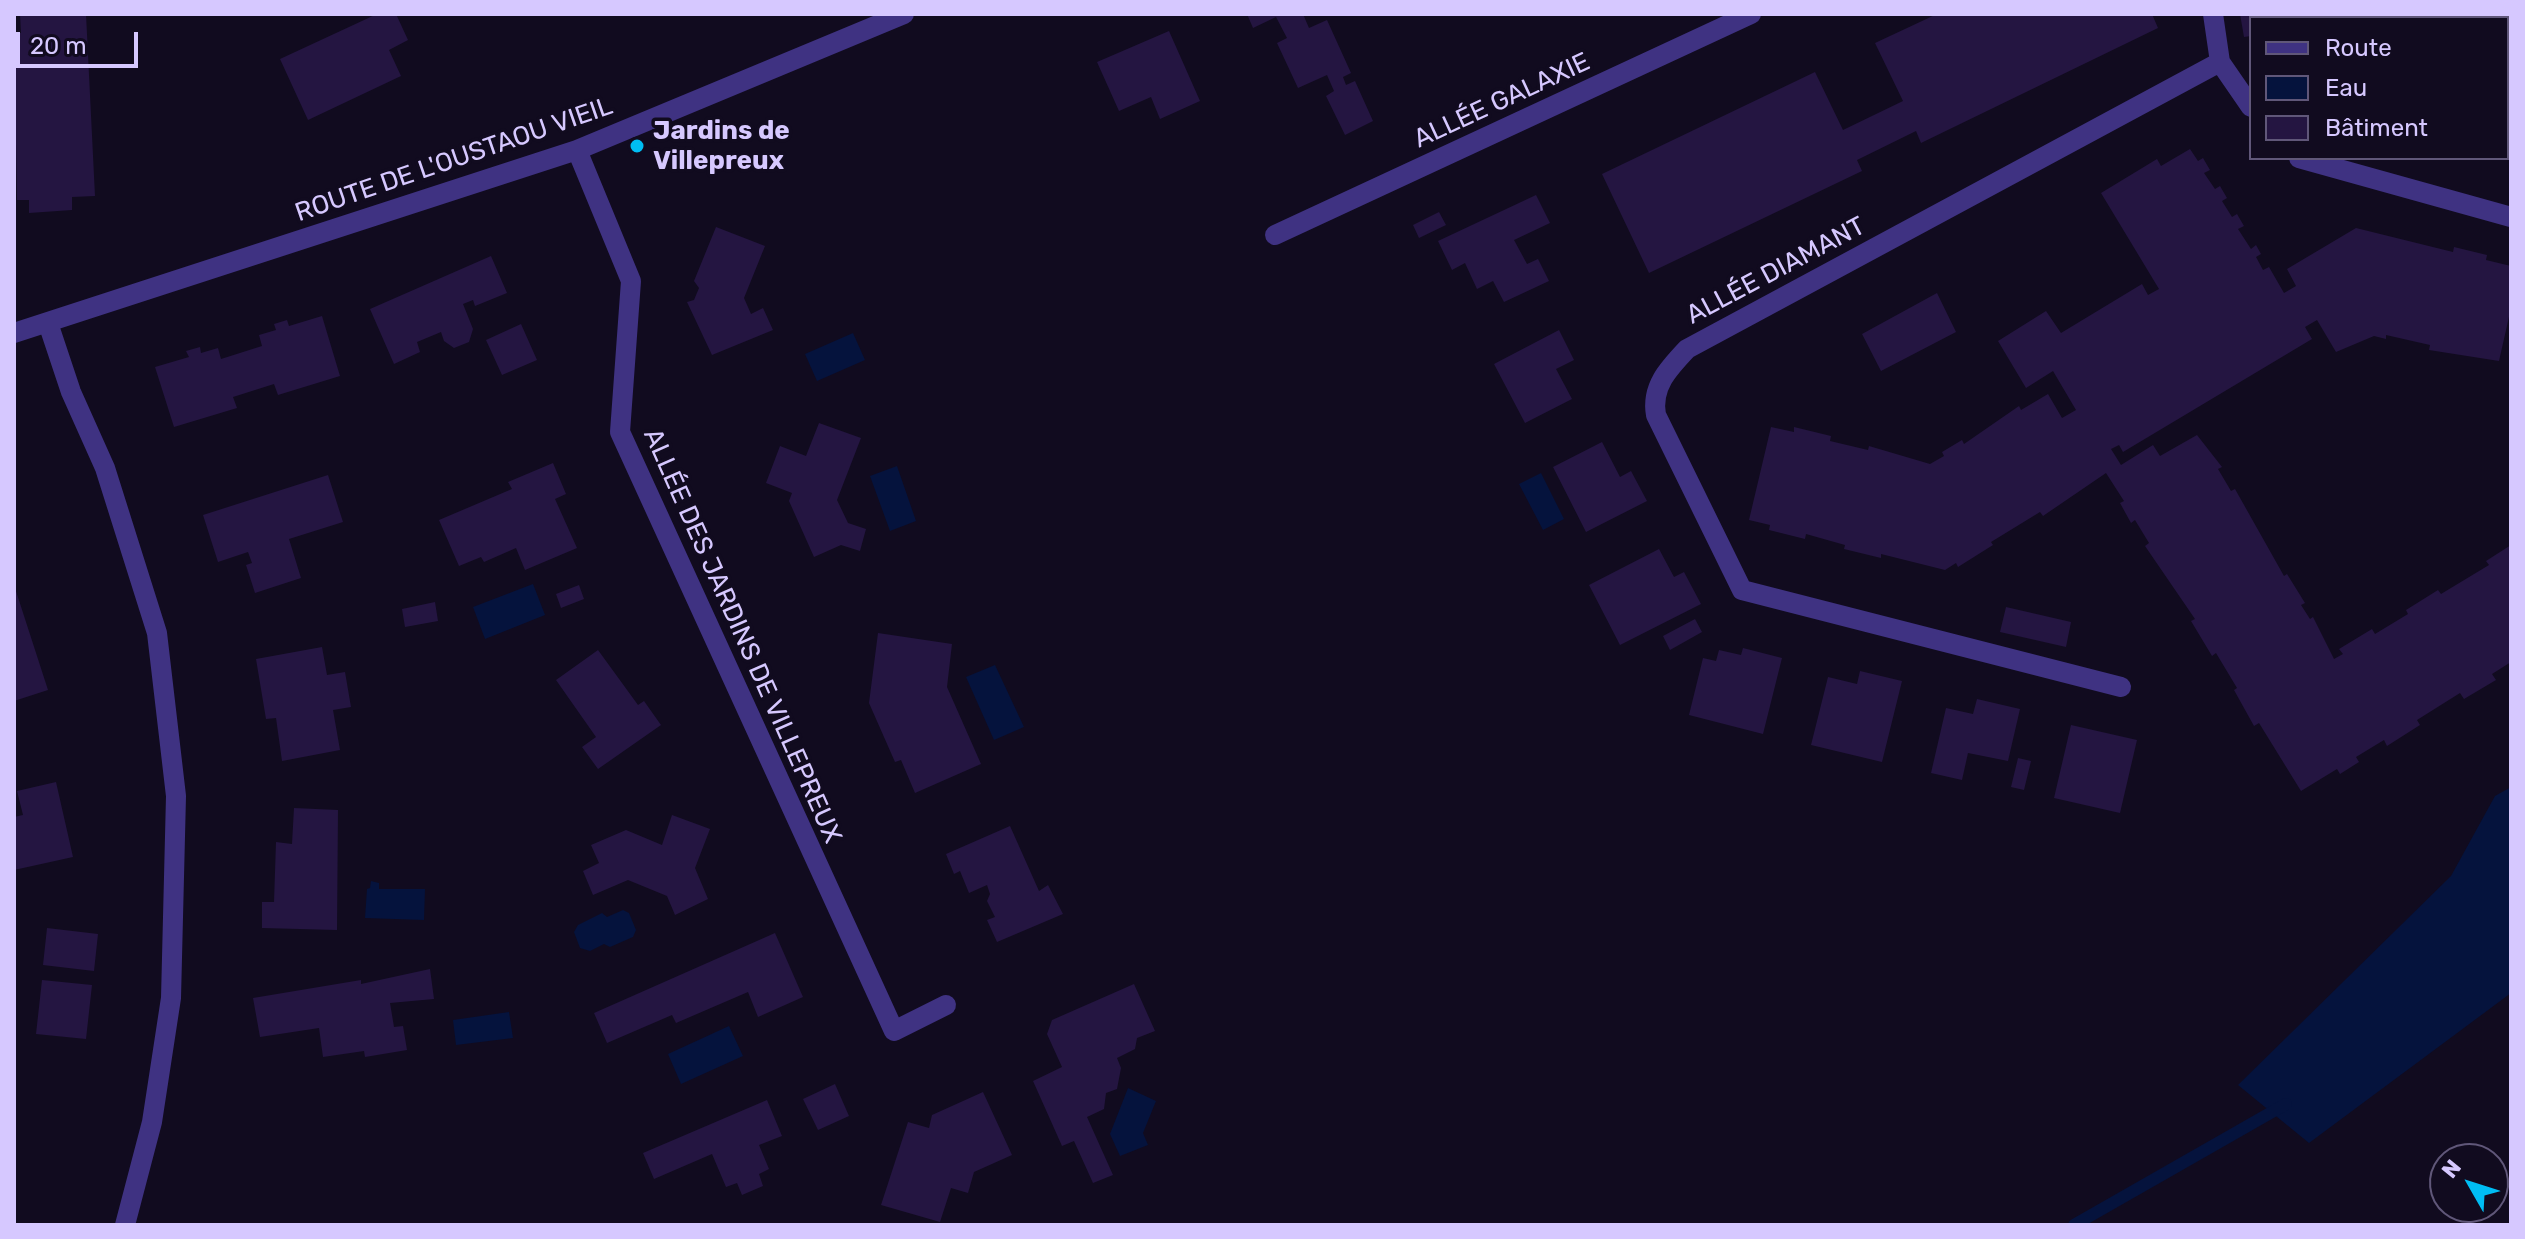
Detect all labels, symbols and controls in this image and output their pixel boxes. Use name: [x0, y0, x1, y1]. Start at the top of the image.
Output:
scale bar: [20, 16, 142, 66]
legend: [2249, 16, 2509, 160]
text: 20 m: [30, 32, 87, 60]
text: Route: [2325, 34, 2392, 62]
street label: ALLÉE GALAXIE: [1409, 47, 1595, 155]
text: Eau: [2325, 74, 2367, 102]
street label: ROUTE DE L'OUSTAOU VIEIL: [291, 91, 617, 229]
text: Bâtiment: [2325, 114, 2428, 142]
place label: Jardins de Villepreux: [653, 115, 790, 176]
marker: Jardins de Villepreux: [628, 137, 646, 155]
street label: ALLÉE DIAMANT: [1681, 211, 1871, 331]
street label: ALLÉE DES JARDINS DE VILLEPREUX: [636, 424, 848, 848]
north arrow: [2429, 1143, 2509, 1223]
text: N: [2436, 1154, 2467, 1183]

